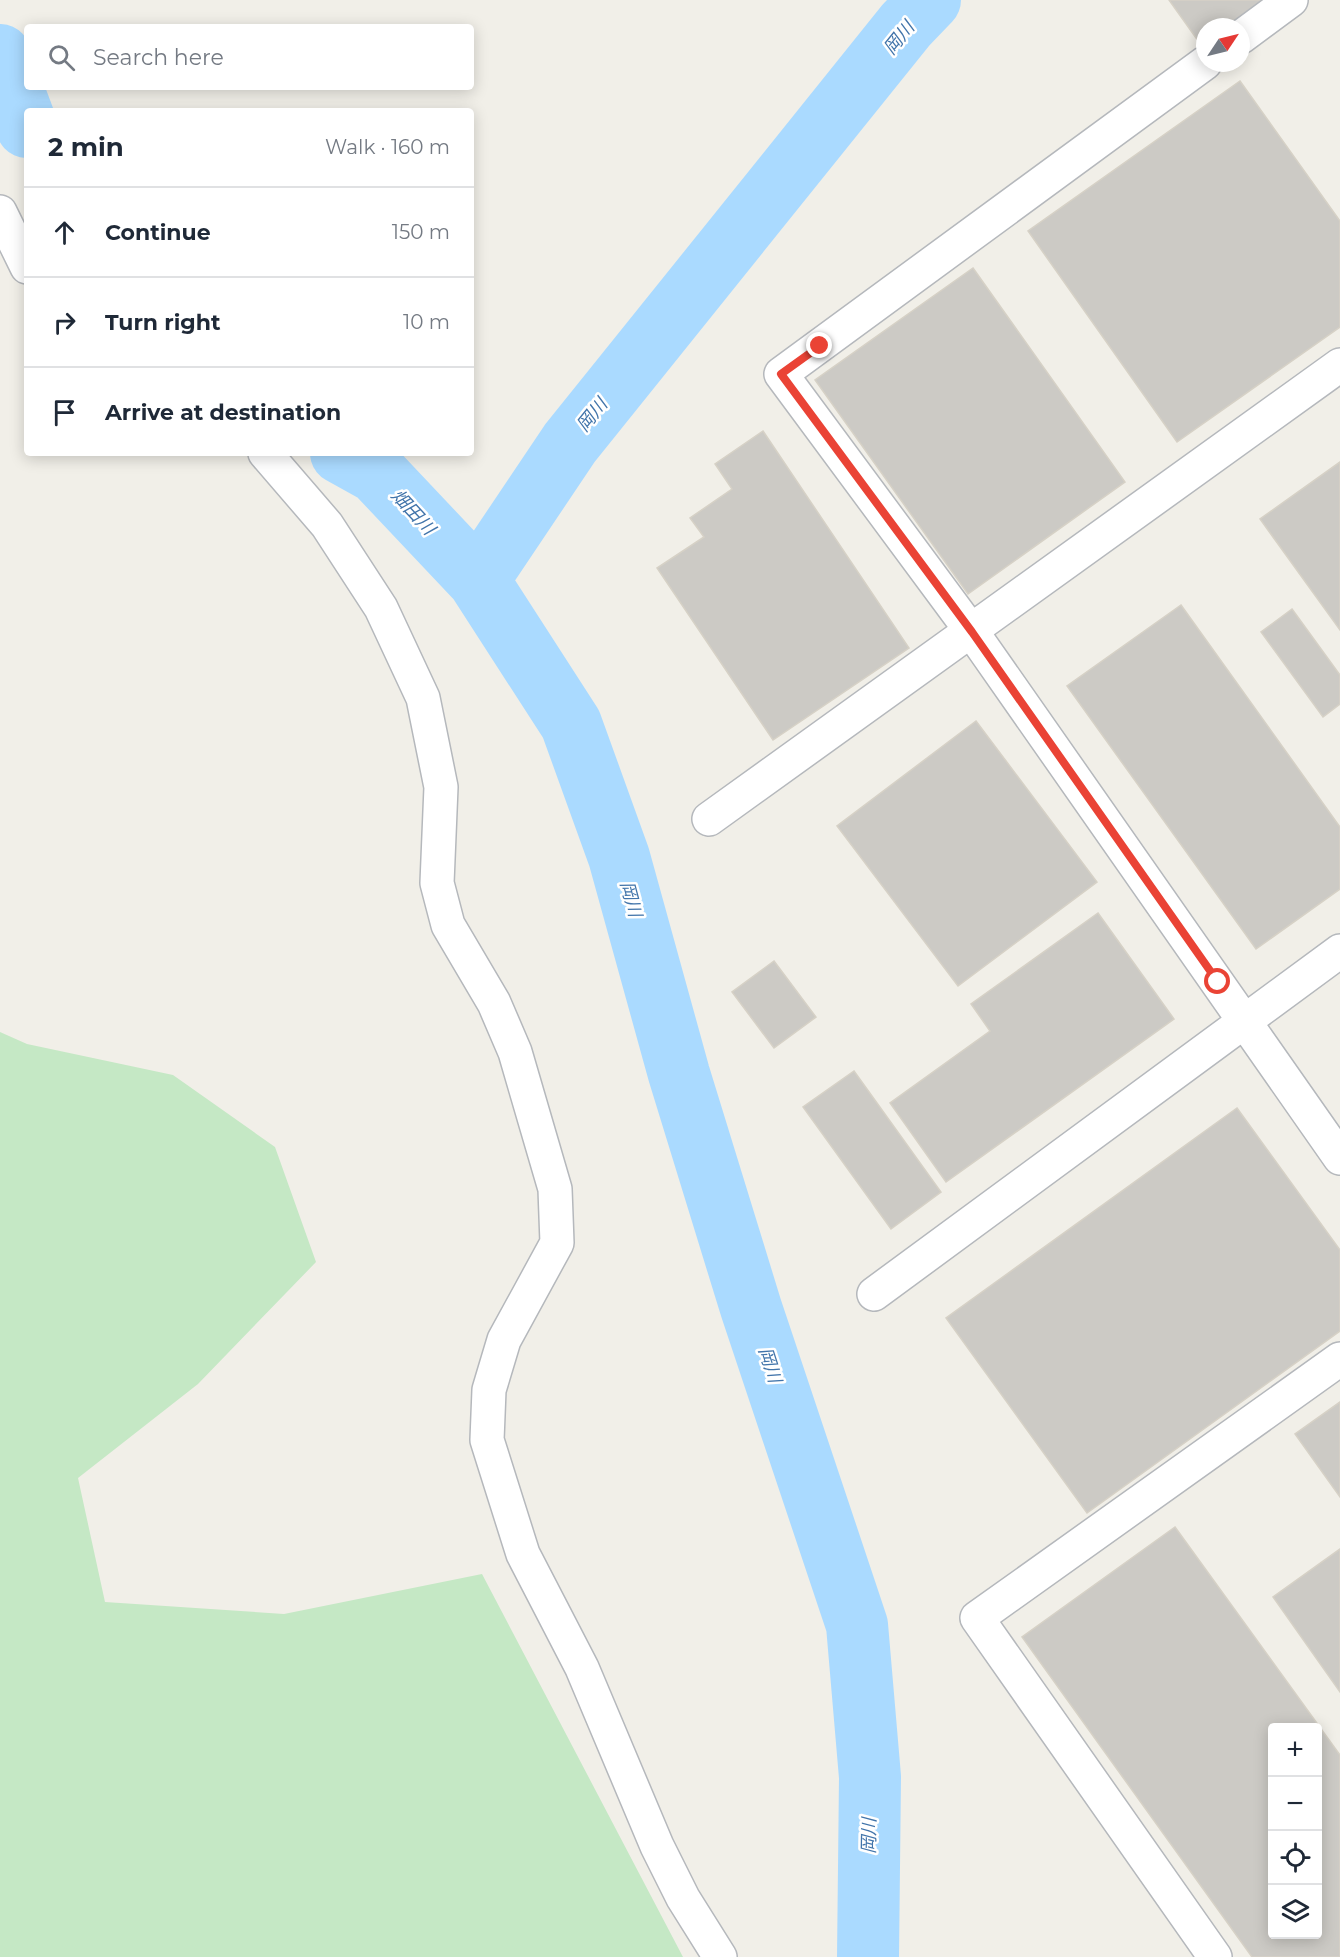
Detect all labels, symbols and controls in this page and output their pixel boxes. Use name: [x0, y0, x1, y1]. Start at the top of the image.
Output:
water label: 岡川: [879, 16, 920, 59]
north arrow: [1196, 18, 1250, 72]
search box: [24, 24, 474, 90]
icon: search: [45, 41, 78, 74]
text: Search here: [93, 44, 224, 71]
text: 2 min: [48, 131, 124, 163]
text: Walk · 160 m: [325, 135, 450, 159]
icon: ahead: [48, 216, 81, 249]
text: Continue: [105, 219, 211, 246]
text: 150 m: [392, 220, 450, 244]
icon: right: [48, 306, 81, 339]
text: Turn right: [105, 309, 220, 336]
text: 10 m: [403, 310, 450, 334]
route end: [806, 332, 832, 358]
water label: 岡川: [572, 393, 613, 436]
icon: arrive: [48, 396, 81, 429]
text: Arrive at destination: [105, 399, 341, 426]
water label: 畑田川: [387, 485, 441, 541]
water label: 岡川: [616, 879, 647, 921]
route start: [1204, 968, 1230, 994]
water label: 岡川: [754, 1344, 787, 1387]
map controls: [1268, 1723, 1322, 1939]
button: +: [1268, 1723, 1322, 1777]
button: −: [1268, 1777, 1322, 1831]
water label: 岡川: [858, 1816, 880, 1854]
button: locate: [1268, 1831, 1322, 1885]
button: layers: [1268, 1885, 1322, 1939]

